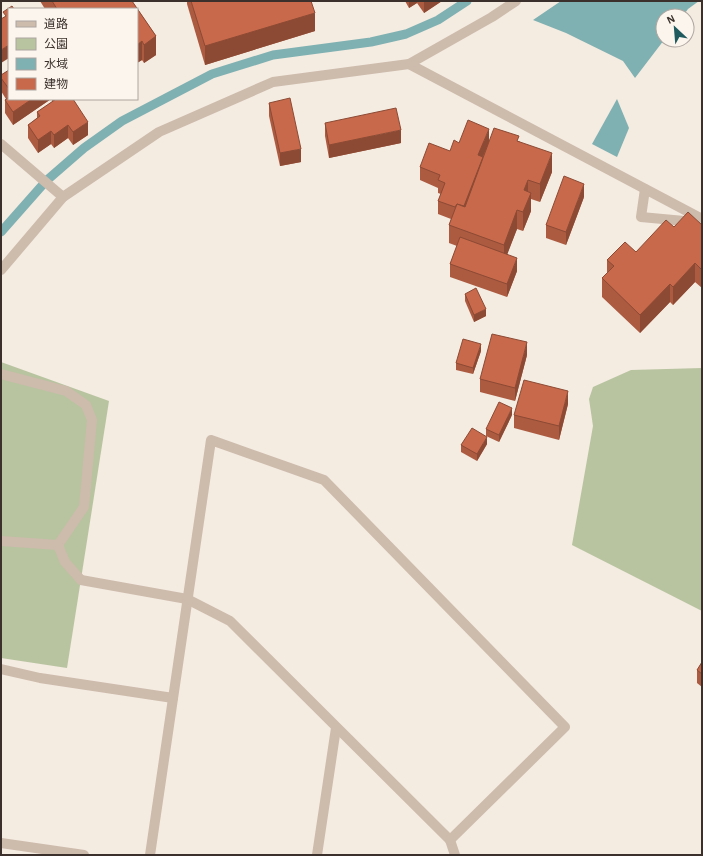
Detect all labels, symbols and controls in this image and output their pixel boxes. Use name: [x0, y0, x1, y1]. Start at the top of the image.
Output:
legend: [8, 8, 138, 100]
north arrow: [655, 8, 695, 48]
text: N: [665, 13, 677, 26]
text: 道路: [44, 17, 68, 30]
text: 公園: [44, 38, 68, 50]
text: 水域: [44, 58, 68, 70]
text: 建物: [44, 77, 68, 90]

